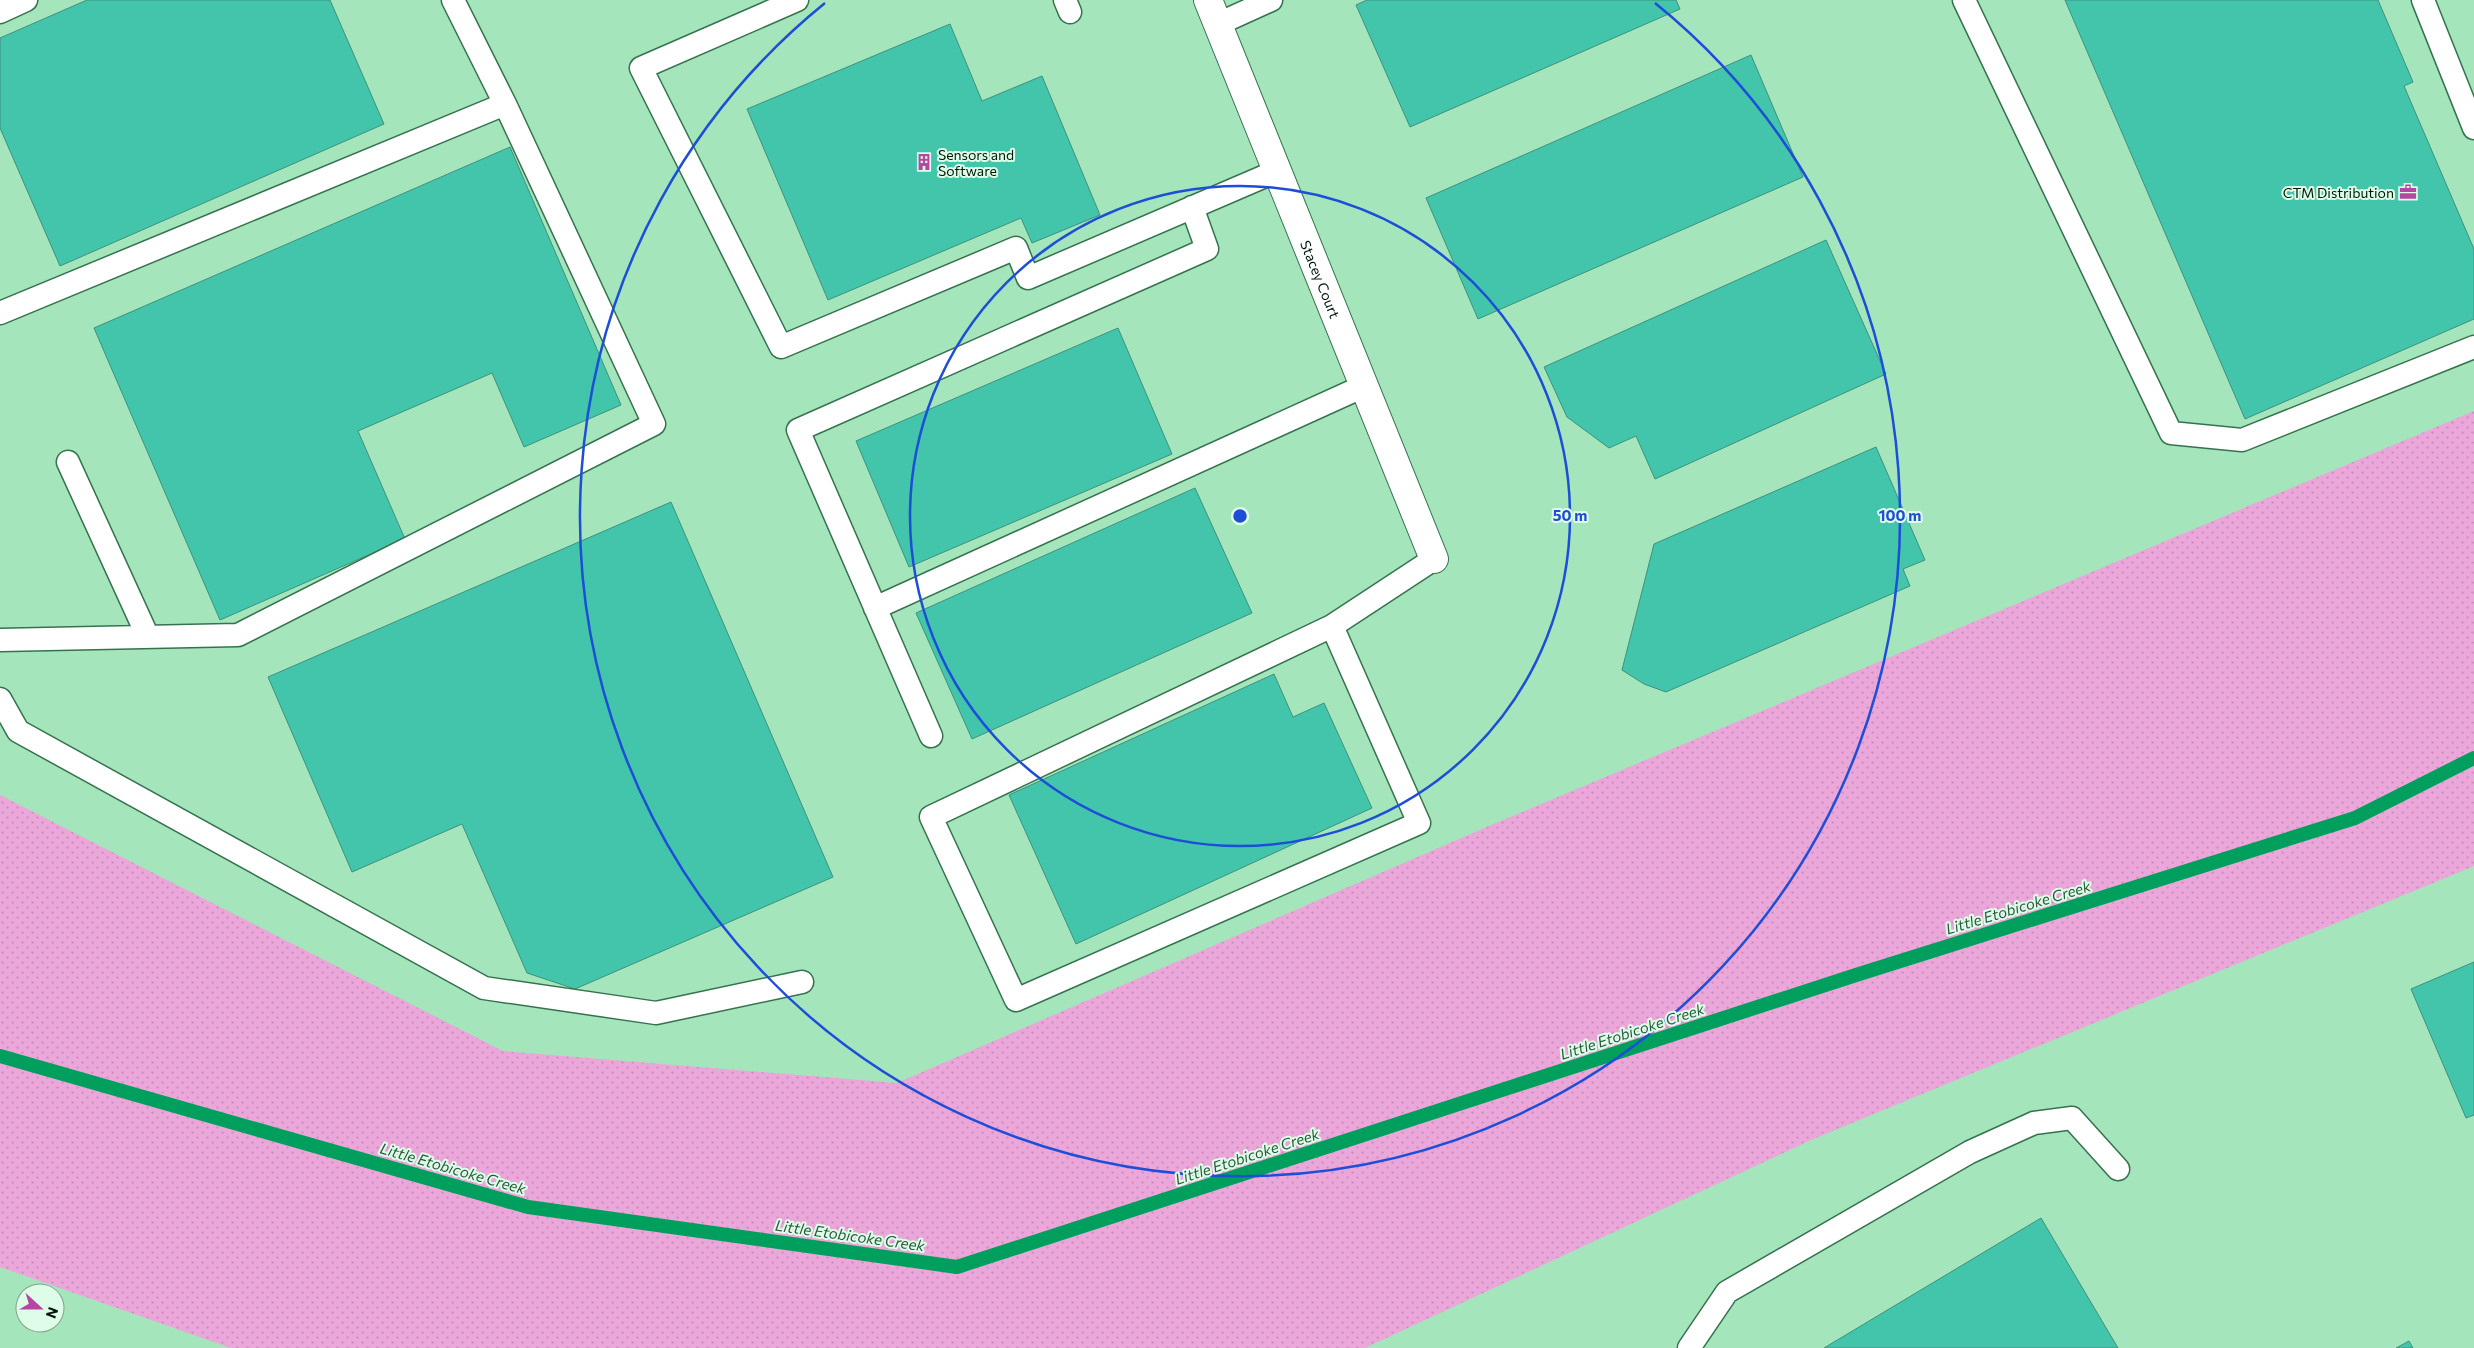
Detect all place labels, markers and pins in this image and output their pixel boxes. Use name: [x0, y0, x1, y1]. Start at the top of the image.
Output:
place label: Sensors and Software: [938, 146, 1014, 179]
building icon: Sensors and Software: [914, 152, 934, 172]
office icon: CTM Distribution: [2398, 182, 2418, 202]
place label: CTM Distribution: [2283, 184, 2394, 201]
centre of rings: [1231, 507, 1249, 525]

